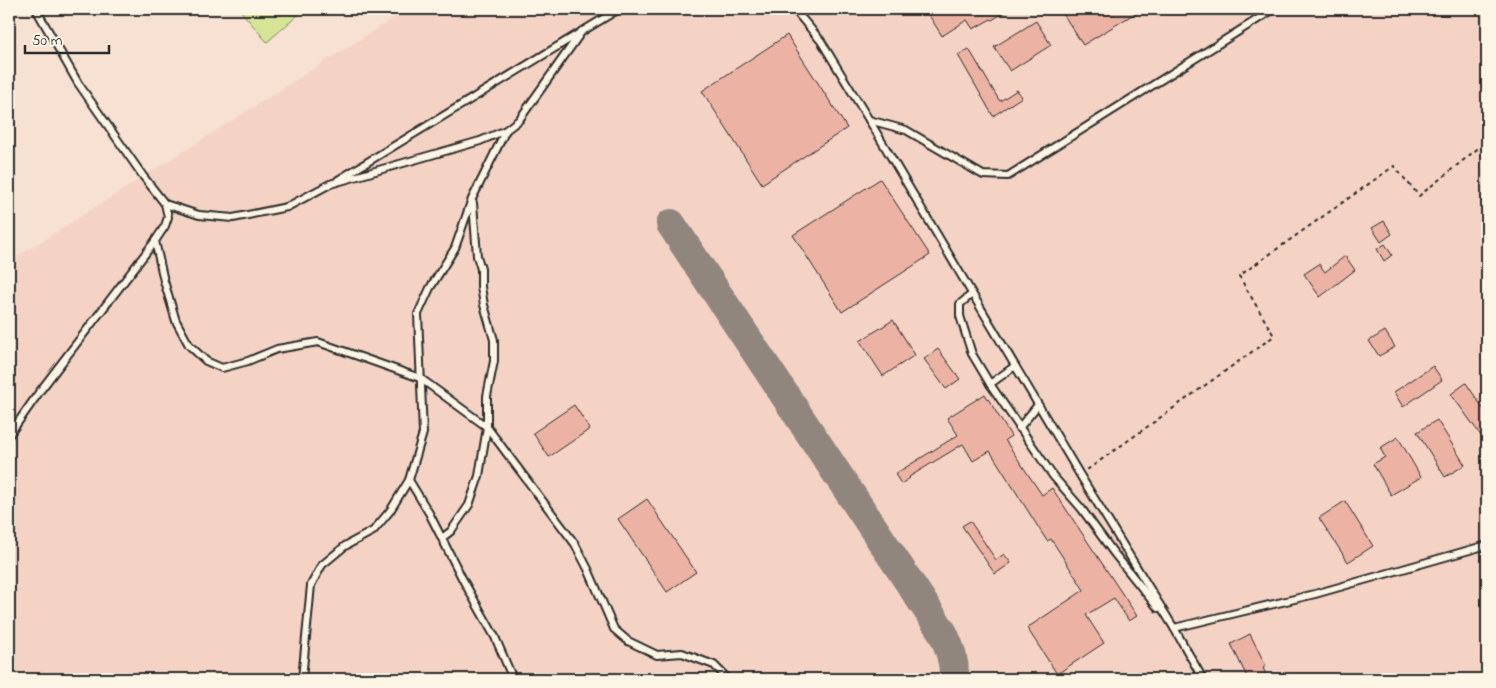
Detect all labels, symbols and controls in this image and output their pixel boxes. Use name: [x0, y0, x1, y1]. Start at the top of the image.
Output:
scale bar: [25, 22, 109, 54]
text: 50 m: [32, 30, 63, 52]

